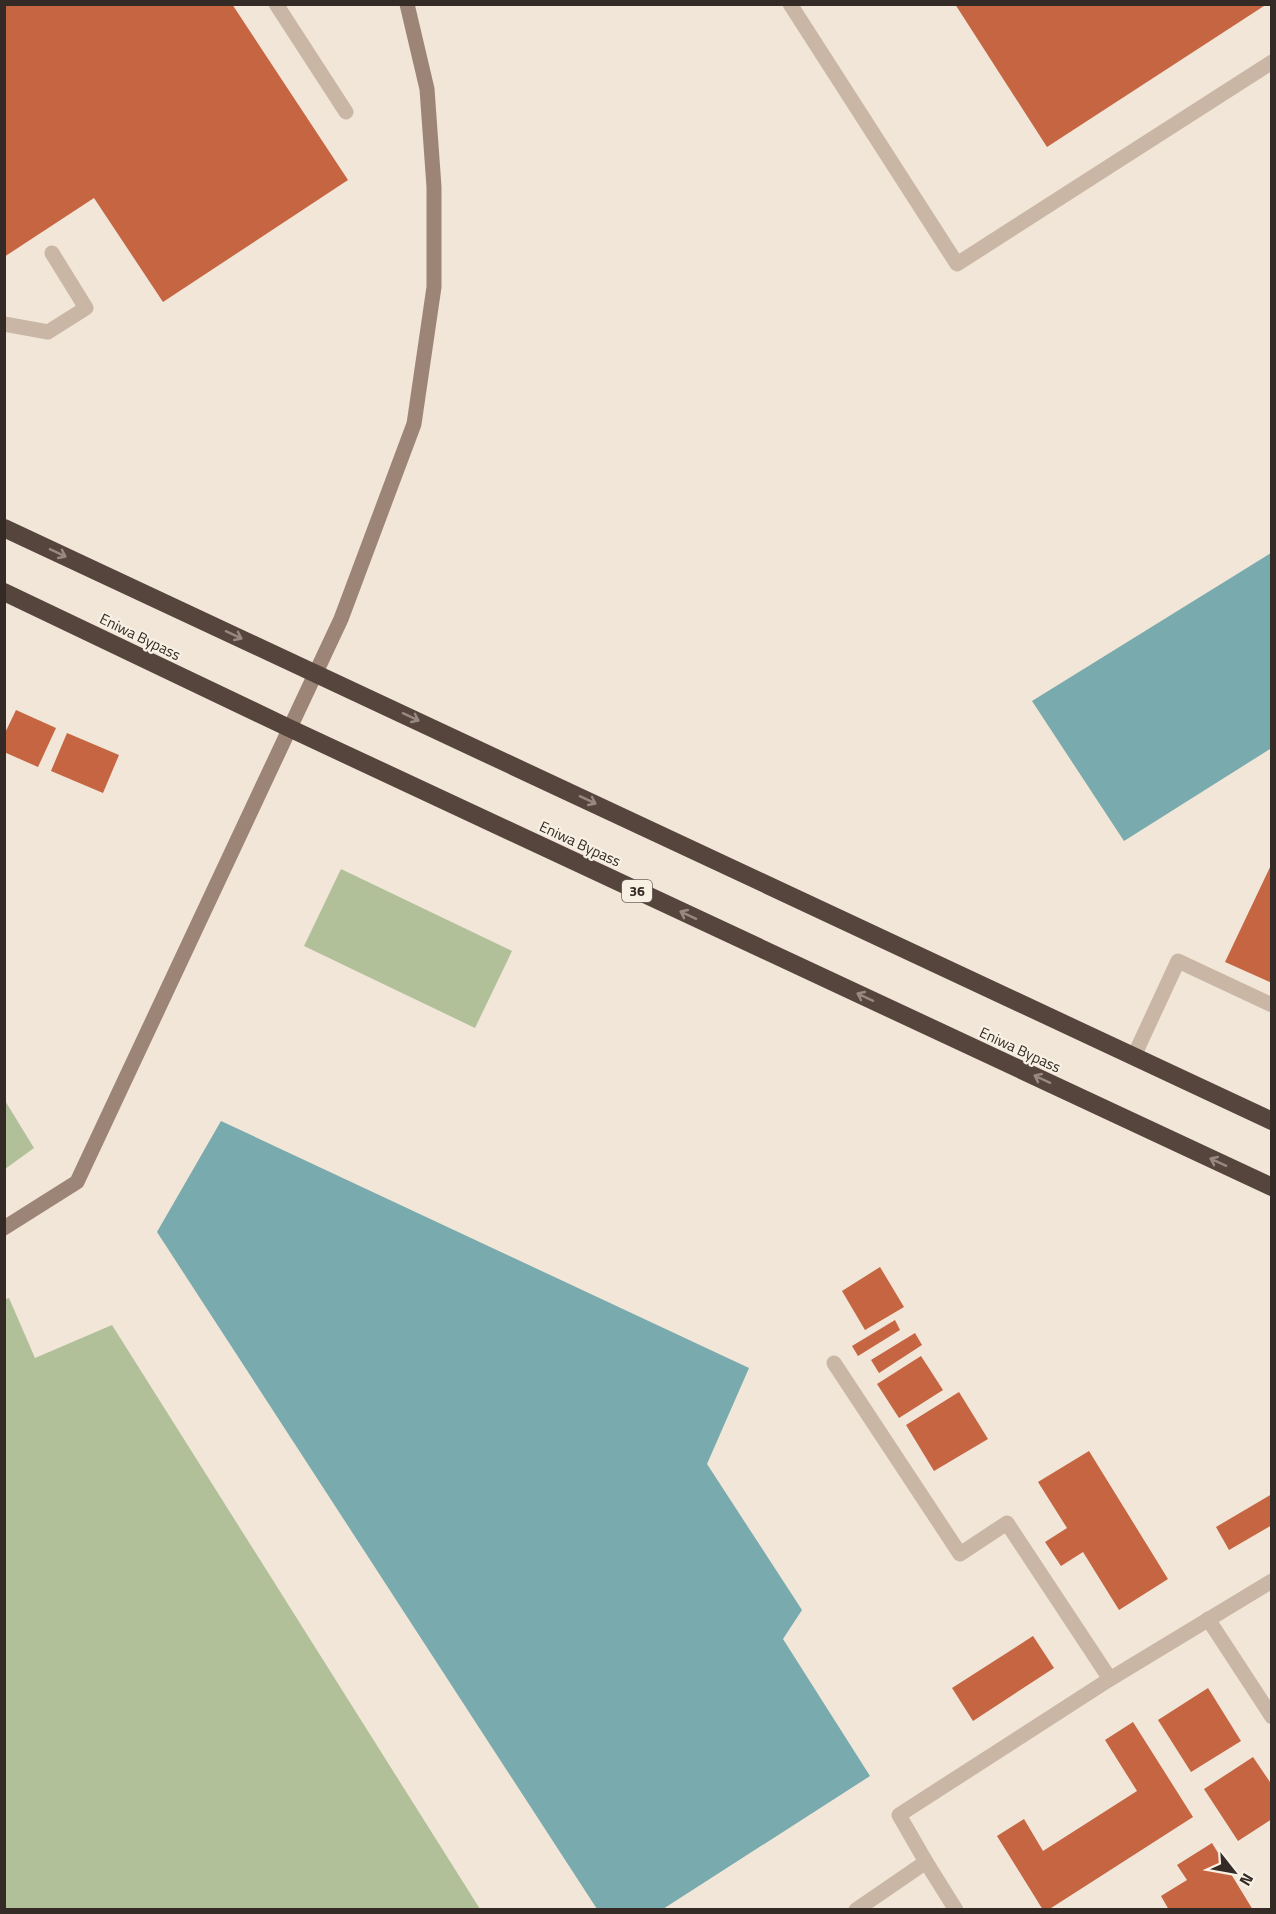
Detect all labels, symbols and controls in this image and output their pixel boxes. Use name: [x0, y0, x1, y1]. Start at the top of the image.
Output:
one-way arrow: [48, 548, 66, 559]
street label: Eniwa Bypass: [96, 607, 185, 666]
one-way arrow: [225, 630, 243, 642]
one-way arrow: [402, 712, 420, 724]
one-way arrow: [578, 795, 596, 807]
street label: Eniwa Bypass: [536, 815, 625, 872]
road number: 36: [622, 880, 652, 902]
one-way arrow: [680, 908, 698, 920]
one-way arrow: [857, 991, 875, 1003]
street label: Eniwa Bypass: [976, 1021, 1065, 1078]
one-way arrow: [1033, 1073, 1051, 1085]
one-way arrow: [1210, 1155, 1228, 1167]
north arrow: [1204, 1842, 1264, 1902]
text: N: [1234, 1869, 1260, 1891]

